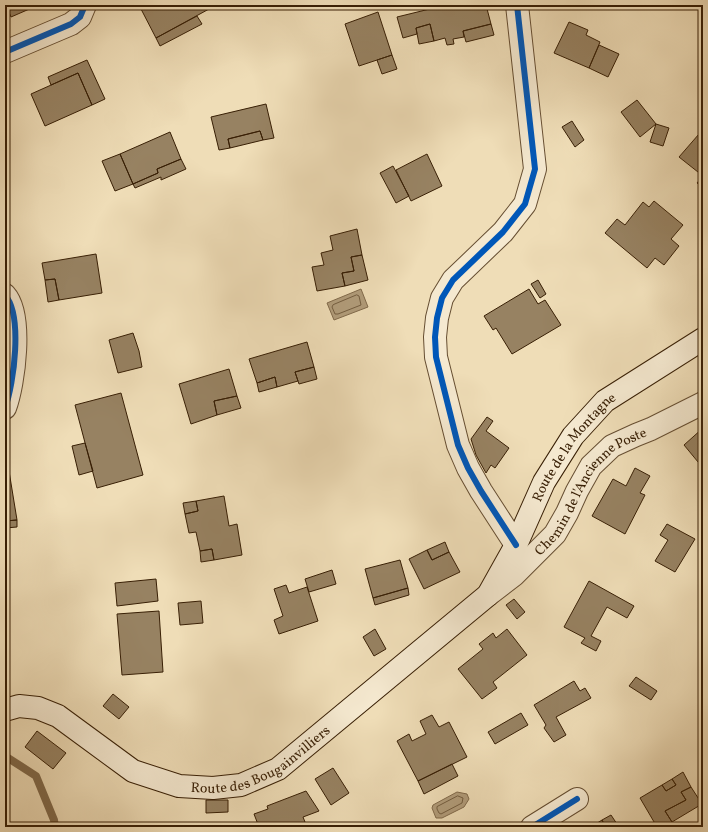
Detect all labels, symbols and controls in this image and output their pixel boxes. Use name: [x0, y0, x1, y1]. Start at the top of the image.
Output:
street label: Route de la Montagne: [528, 388, 620, 505]
street label: Chemin de l'Ancienne Poste: [531, 424, 650, 560]
street label: Route des Bougainvilliers: [190, 722, 335, 799]

